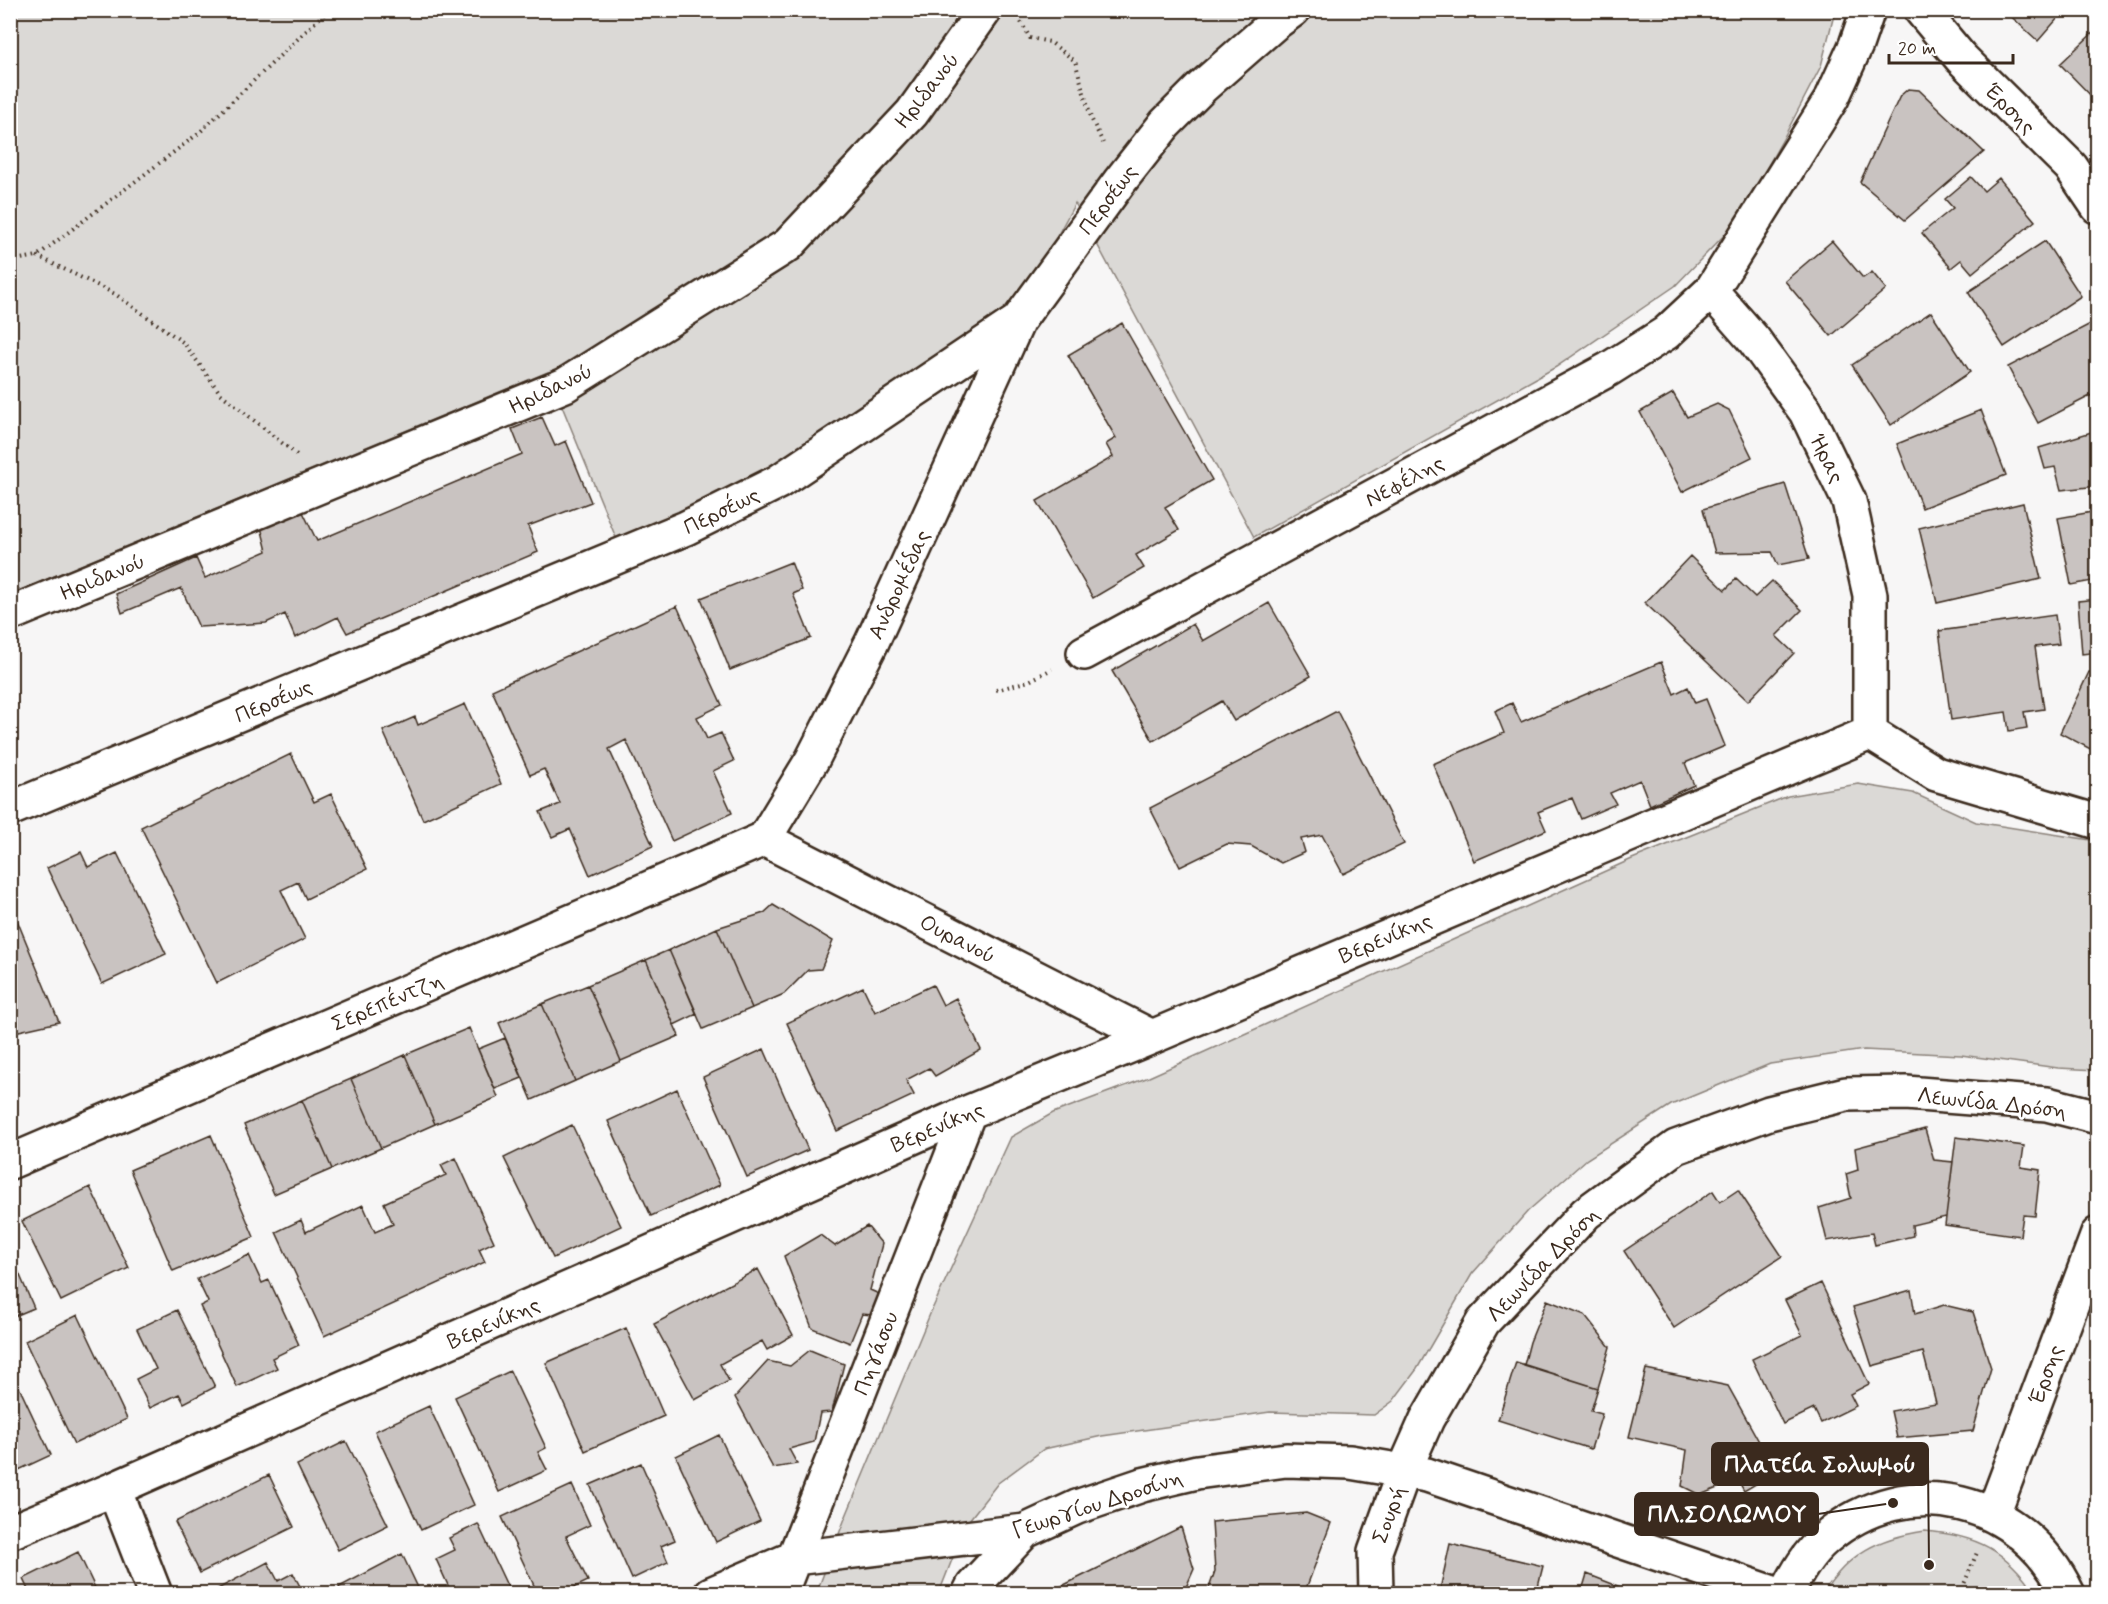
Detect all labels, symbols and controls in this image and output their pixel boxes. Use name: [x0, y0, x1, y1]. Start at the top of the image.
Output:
scale bar: [1889, 27, 2014, 65]
text: 20 m: [1898, 37, 1936, 61]
street label: Ηριδανού: [889, 47, 966, 135]
street label: Έρσης: [1978, 78, 2041, 141]
street label: Περσέως: [1072, 159, 1144, 241]
street label: Ηριδανού: [504, 358, 597, 422]
street label: Ήρας: [1802, 430, 1850, 488]
street label: Νεφέλης: [1360, 448, 1449, 514]
street label: Περσέως: [679, 481, 765, 542]
street label: Ανδρομέδας: [861, 525, 937, 644]
street label: Ηριδανού: [56, 547, 150, 608]
street label: Περσέως: [231, 672, 317, 731]
street label: Βερενίκης: [1335, 907, 1437, 971]
street label: Ουρανού: [914, 909, 1000, 971]
street label: Σερεπέντζη: [327, 966, 448, 1039]
street label: Λεωνίδα Δρόση: [1916, 1082, 2068, 1126]
street label: Βερενίκης: [887, 1096, 989, 1160]
street label: Λεωνίδα Δρόση: [1481, 1202, 1606, 1329]
street label: Βερενίκης: [443, 1291, 545, 1357]
street label: Πηγάσου: [848, 1308, 906, 1400]
street label: Έρσης: [2023, 1341, 2071, 1408]
callout: Πλατεία Σολωμού: [1712, 1443, 1928, 1485]
text: Πλατεία Σολωμού: [1724, 1450, 1916, 1481]
street label: Γεωργίου Δροσίνη: [1009, 1464, 1186, 1546]
street label: Σουρή: [1367, 1482, 1413, 1547]
callout: ΠΛ.ΣΟΛΩΜΟΥ: [1635, 1493, 1818, 1535]
text: ΠΛ.ΣΟΛΩΜΟΥ: [1648, 1500, 1807, 1531]

